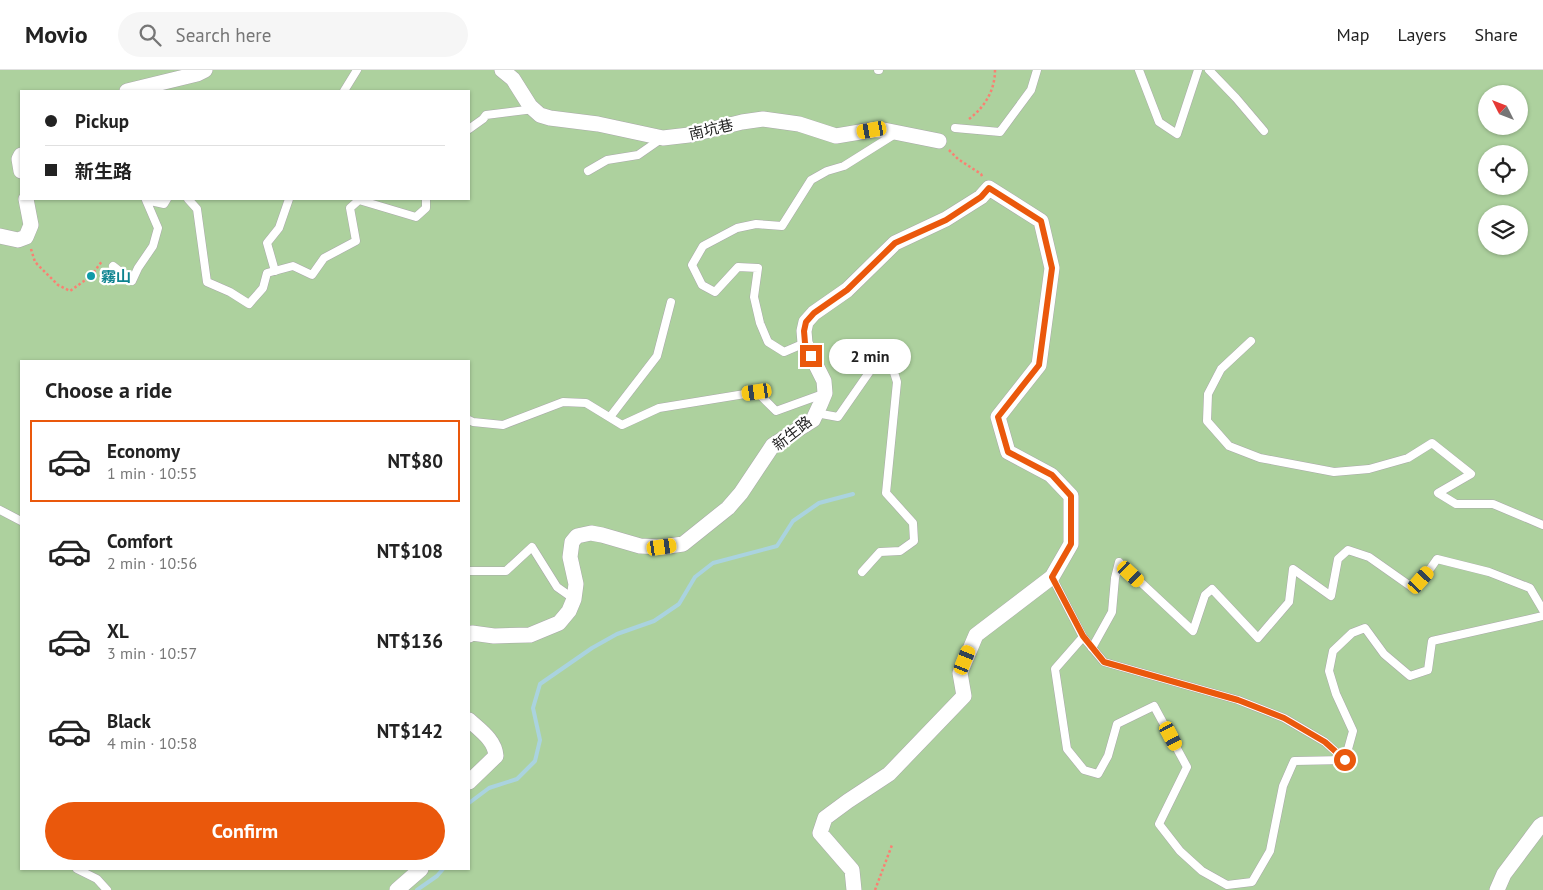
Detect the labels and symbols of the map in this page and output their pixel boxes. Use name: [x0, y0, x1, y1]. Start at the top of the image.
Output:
north arrow: [1478, 85, 1528, 135]
street label: 南坑巷: [687, 115, 735, 143]
car: [855, 120, 888, 140]
place label: 霧山: [101, 267, 131, 286]
marker: 霧山: [85, 270, 97, 282]
callout: 2 min: [828, 338, 911, 374]
route end: [800, 345, 822, 367]
car: [741, 382, 772, 402]
street label: 新生路: [768, 412, 816, 454]
car: [646, 537, 677, 557]
car: [1114, 558, 1147, 590]
car: [1405, 564, 1436, 596]
car: [952, 643, 977, 677]
car: [1157, 719, 1184, 753]
route start: [1334, 749, 1356, 771]

